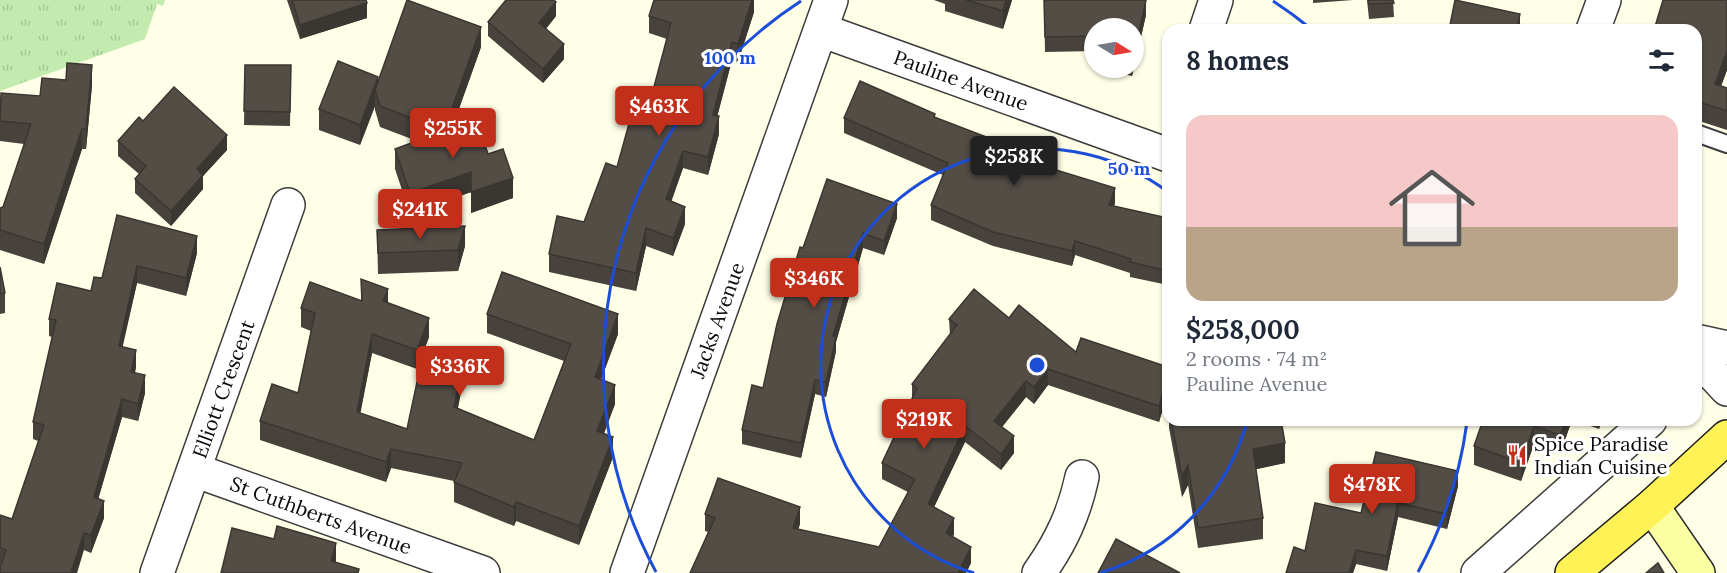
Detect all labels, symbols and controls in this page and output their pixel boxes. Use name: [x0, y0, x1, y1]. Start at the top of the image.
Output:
north arrow: [1084, 18, 1144, 78]
map controls: [1084, 18, 1144, 78]
street label: Pauline Avenue: [890, 44, 1032, 116]
text: 8 homes: [1186, 44, 1289, 77]
icon: filters: [1645, 44, 1678, 77]
text: 100 m: [704, 46, 756, 69]
pin: $463K: [617, 86, 701, 137]
text: $463K: [629, 93, 689, 118]
pin: $255K: [411, 108, 495, 159]
text: $255K: [424, 115, 482, 140]
pin: $258K: [972, 136, 1056, 187]
text: $258K: [985, 143, 1043, 168]
icon: home: [1378, 154, 1486, 262]
text: 50 m: [1108, 157, 1151, 180]
pin: $241K: [378, 189, 462, 240]
text: $241K: [392, 196, 448, 221]
pin: $346K: [772, 258, 856, 309]
street label: Jacks Avenue: [684, 259, 750, 382]
text: $346K: [784, 265, 844, 290]
text: $258,000: [1186, 313, 1300, 346]
street label: Elliott Crescent: [186, 316, 260, 462]
pin: $336K: [418, 346, 502, 397]
text: 2 rooms · 74 m²: [1186, 346, 1327, 371]
text: $336K: [430, 353, 490, 378]
centre of rings: [1027, 355, 1047, 375]
text: Pauline Avenue: [1186, 371, 1327, 396]
pin: $219K: [882, 399, 966, 450]
text: $219K: [896, 406, 952, 431]
place label: Spice Paradise Indian Cuisine: [1534, 431, 1668, 479]
restaurant icon: Spice Paradise Indian Cuisine: [1505, 443, 1529, 467]
pin: $478K: [1330, 464, 1414, 515]
street label: St Cuthberts Avenue: [227, 471, 415, 560]
text: $478K: [1343, 471, 1401, 496]

